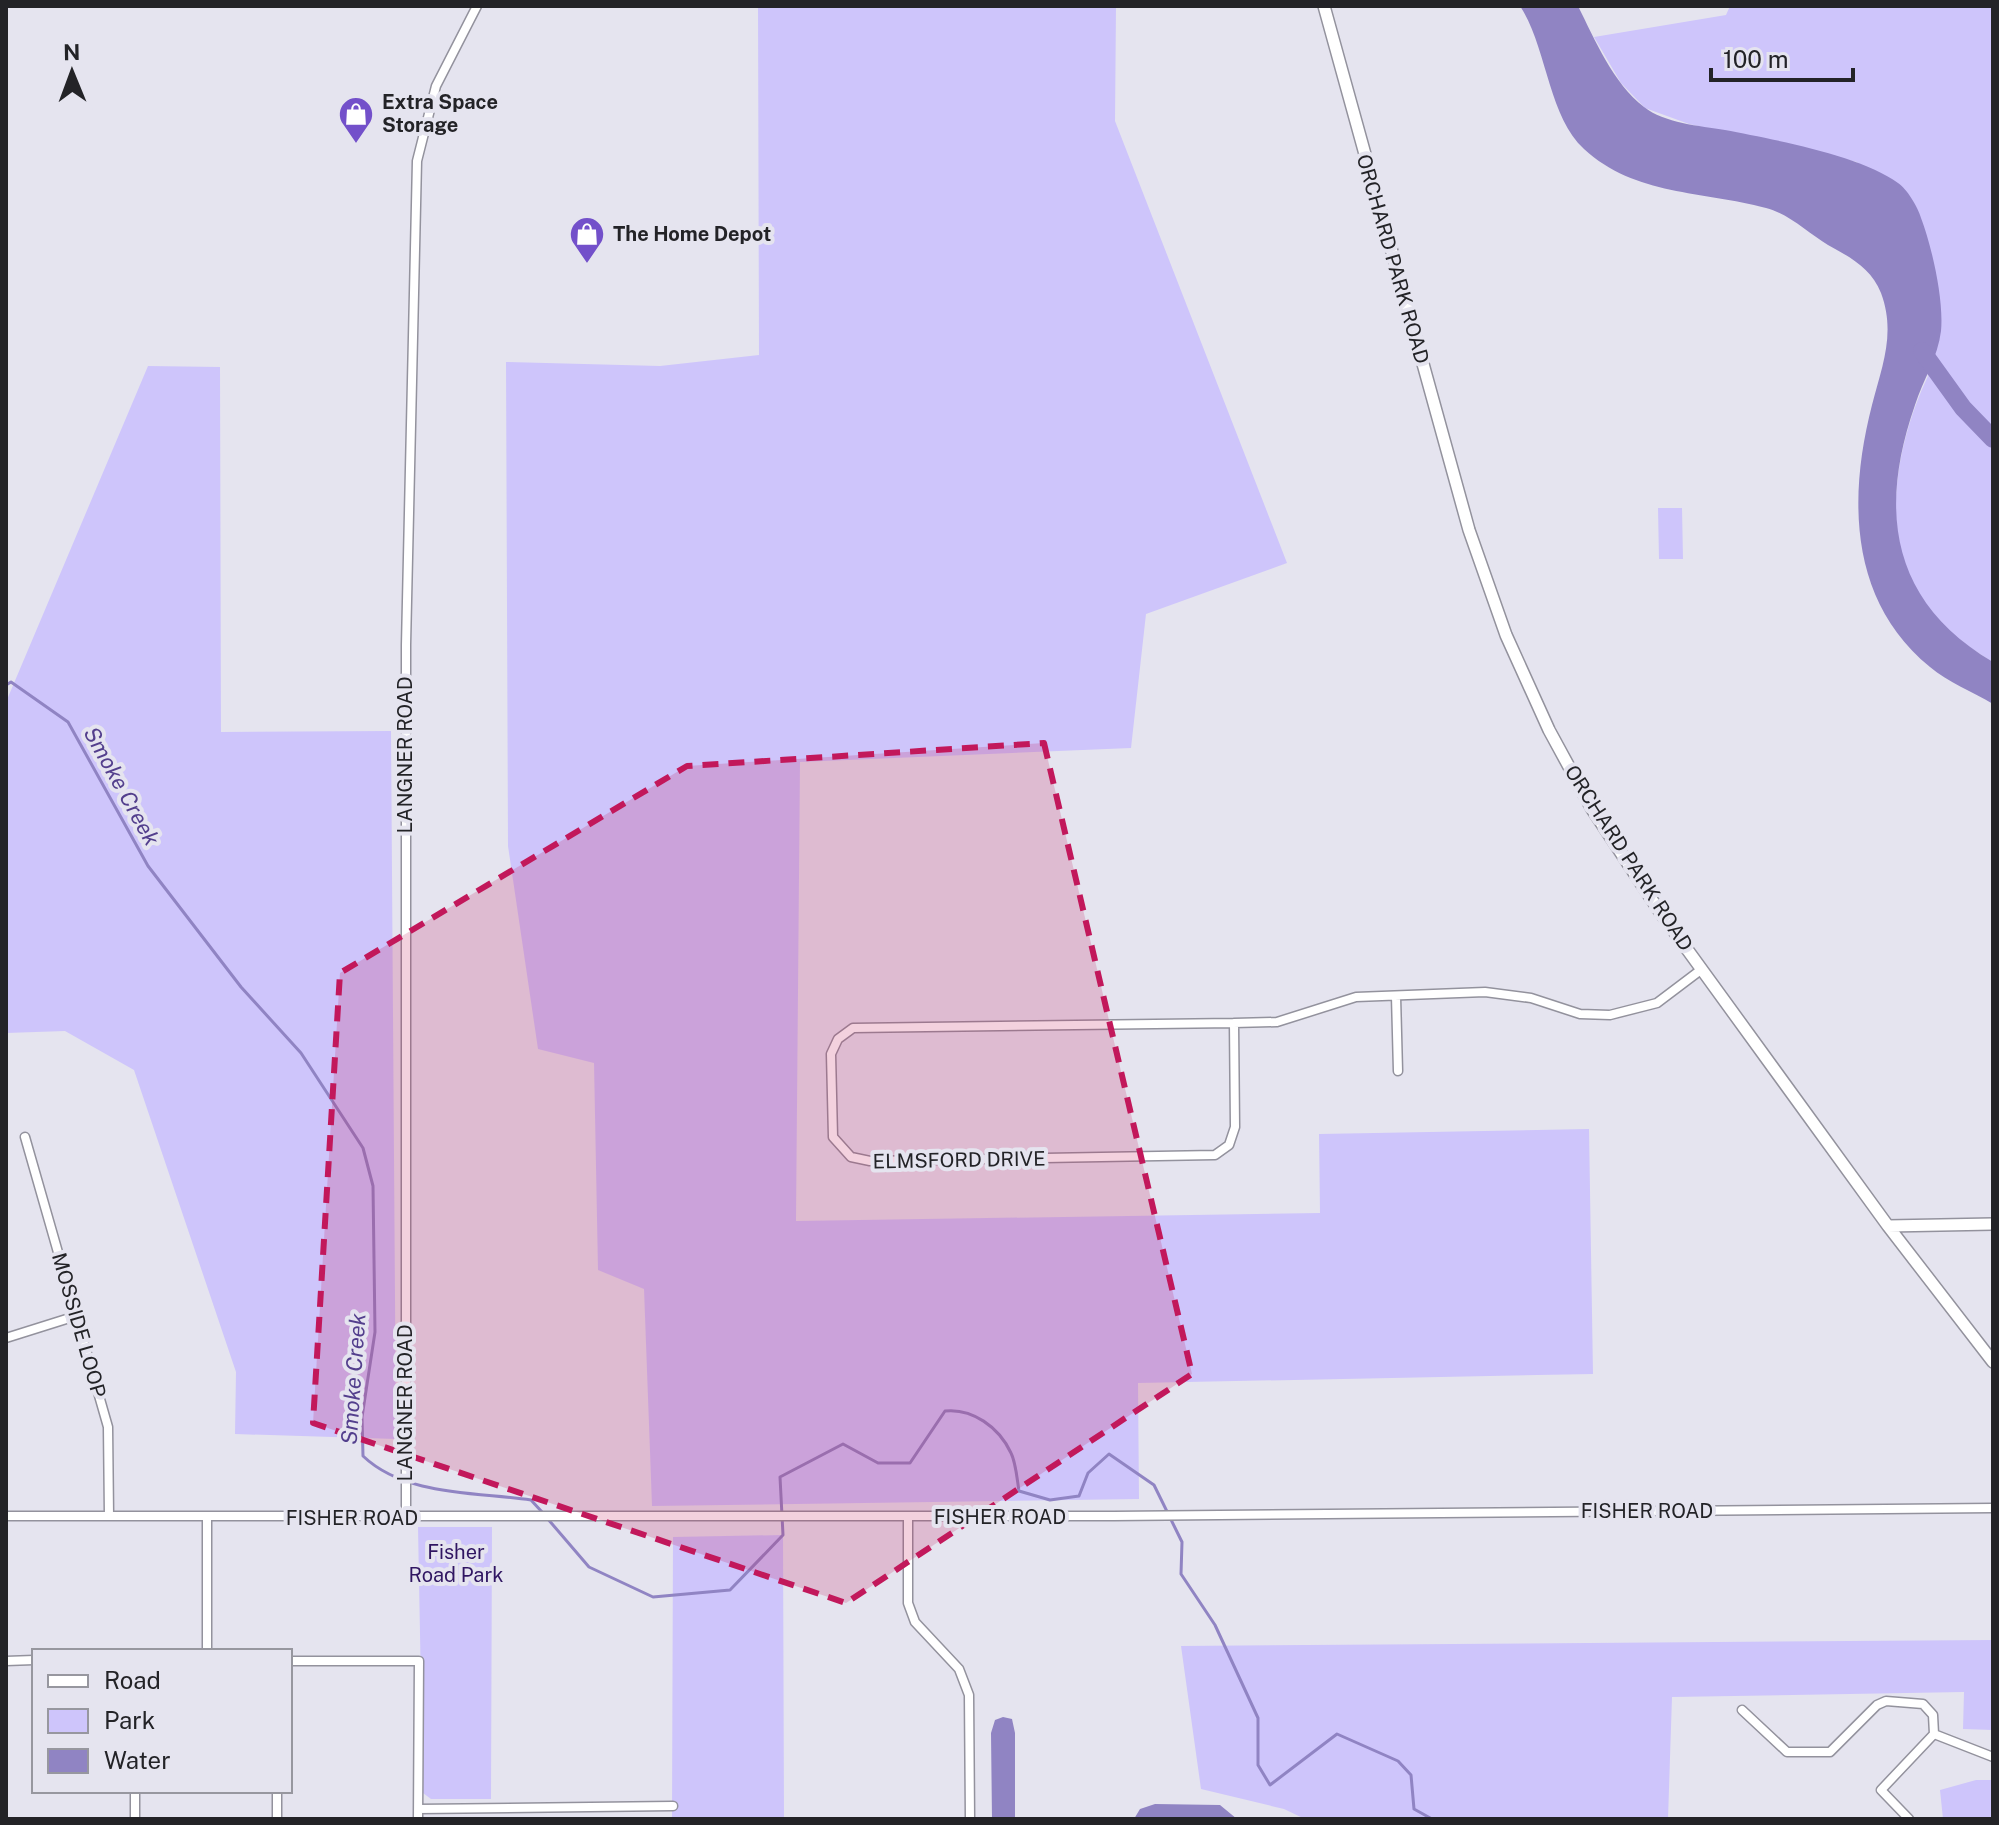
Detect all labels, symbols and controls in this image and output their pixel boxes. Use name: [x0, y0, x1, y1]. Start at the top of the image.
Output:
north arrow: [32, 32, 112, 112]
scale bar: [1711, 32, 1853, 82]
text: N: [63, 39, 80, 65]
text: 100 m: [1723, 45, 1789, 73]
place label: Extra Space Storage: [382, 90, 498, 137]
shop icon: Extra Space Storage: [337, 95, 375, 145]
street label: ORCHARD PARK ROAD: [1352, 152, 1434, 366]
shop icon: The Home Depot: [568, 215, 606, 265]
place label: The Home Depot: [613, 222, 771, 246]
street label: LANGNER ROAD: [393, 676, 417, 834]
water label: Smoke Creek: [79, 722, 165, 850]
street label: ORCHARD PARK ROAD: [1560, 761, 1698, 955]
street label: ELMSFORD DRIVE: [872, 1146, 1046, 1174]
street label: MOSSIDE LOOP: [47, 1250, 111, 1400]
water label: Smoke Creek: [335, 1312, 371, 1446]
street label: LANGNER ROAD: [393, 1324, 417, 1482]
street label: FISHER ROAD: [1581, 1499, 1713, 1523]
street label: FISHER ROAD: [934, 1505, 1066, 1529]
street label: FISHER ROAD: [286, 1506, 418, 1530]
park label: Fisher Road Park: [409, 1540, 503, 1587]
legend: [32, 1649, 292, 1793]
text: Road: [104, 1666, 161, 1694]
text: Park: [104, 1706, 155, 1734]
text: Water: [104, 1746, 171, 1774]

